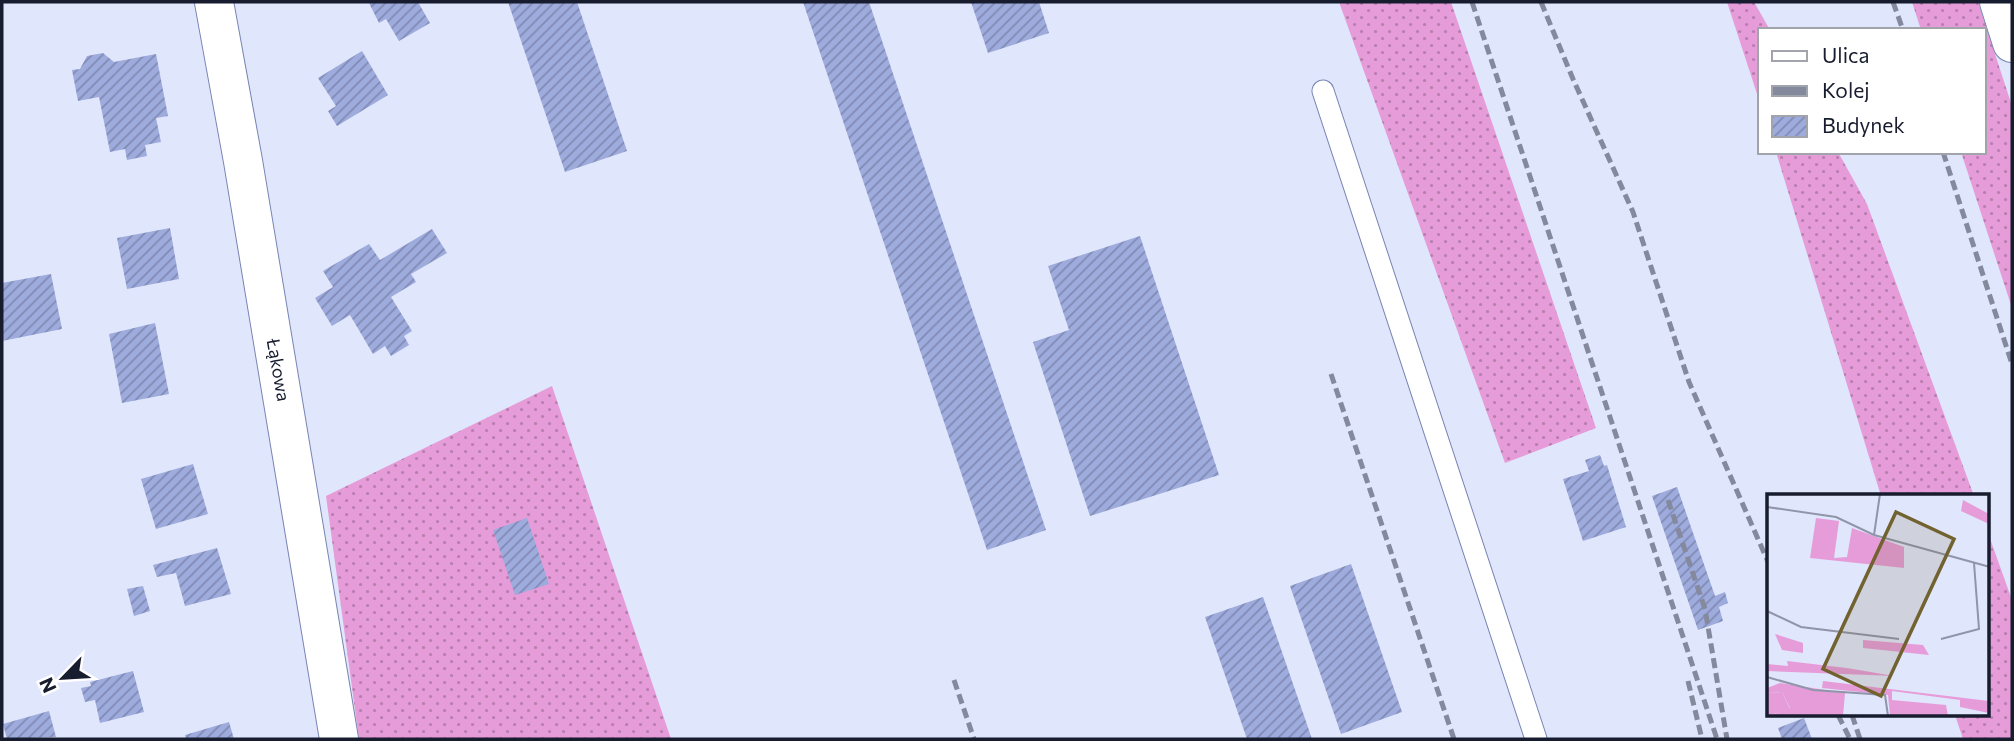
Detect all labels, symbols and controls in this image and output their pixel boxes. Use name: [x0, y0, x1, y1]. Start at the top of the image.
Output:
legend: [1758, 28, 1986, 154]
text: Ulica: [1822, 42, 1869, 67]
text: Kolej: [1822, 77, 1870, 102]
text: Budynek: [1822, 112, 1905, 137]
street label: Łąkowa: [262, 336, 295, 403]
inset map: [1767, 494, 1990, 716]
north arrow: [28, 643, 98, 713]
text: N: [34, 674, 61, 697]

